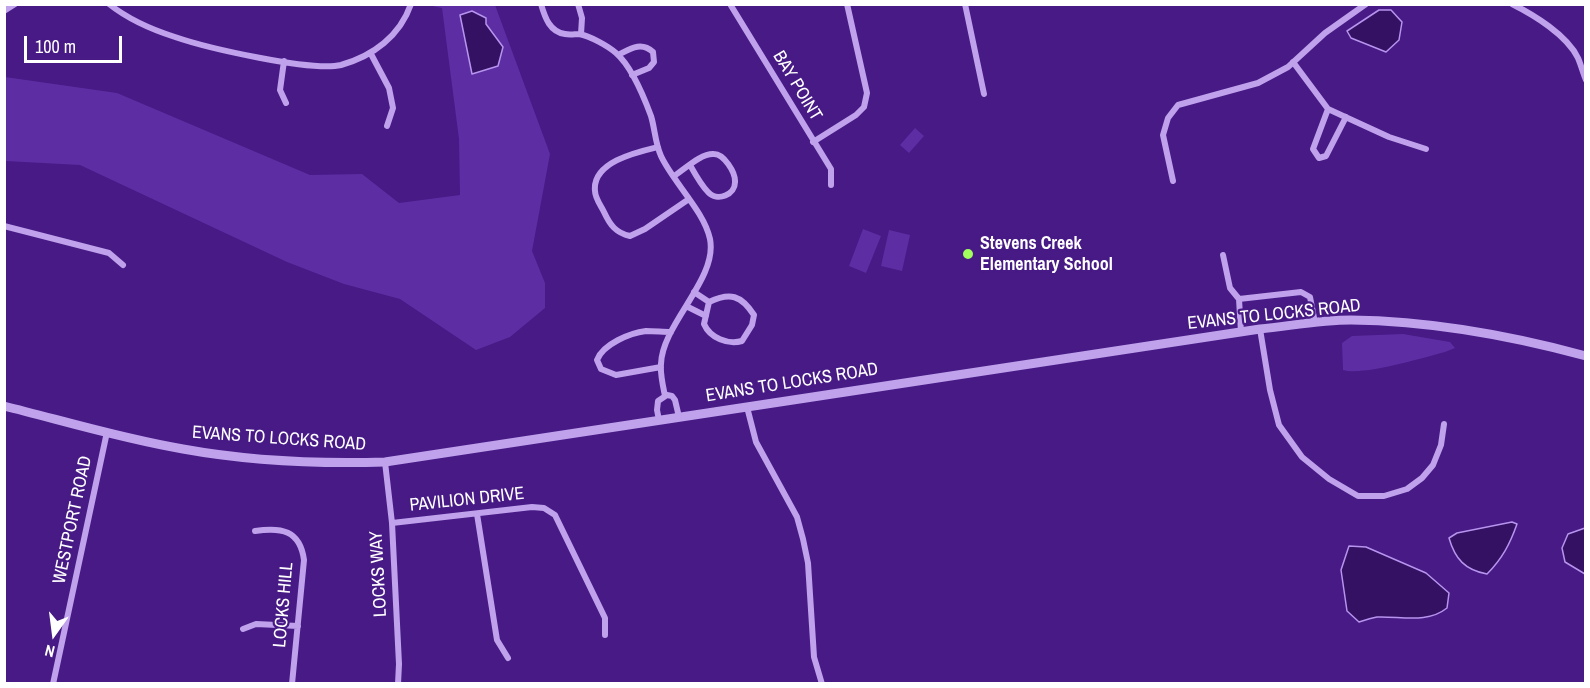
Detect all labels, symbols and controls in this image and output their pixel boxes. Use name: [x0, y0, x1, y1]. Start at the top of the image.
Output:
scale bar: [27, 24, 124, 62]
text: 100 m: [35, 34, 76, 59]
street label: BAY POINT: [768, 47, 826, 125]
place label: Stevens Creek Elementary School: [980, 233, 1113, 276]
marker: Stevens Creek Elementary School: [961, 247, 975, 261]
street label: EVANS TO LOCKS ROAD: [1186, 295, 1362, 335]
street label: EVANS TO LOCKS ROAD: [704, 359, 880, 407]
street label: EVANS TO LOCKS ROAD: [191, 422, 367, 456]
street label: WESTPORT ROAD: [49, 454, 97, 586]
street label: PAVILION DRIVE: [409, 483, 525, 517]
street label: LOCKS WAY: [366, 530, 392, 618]
street label: LOCKS HILL: [270, 562, 298, 648]
north arrow: [24, 604, 84, 664]
text: N: [42, 640, 57, 663]

